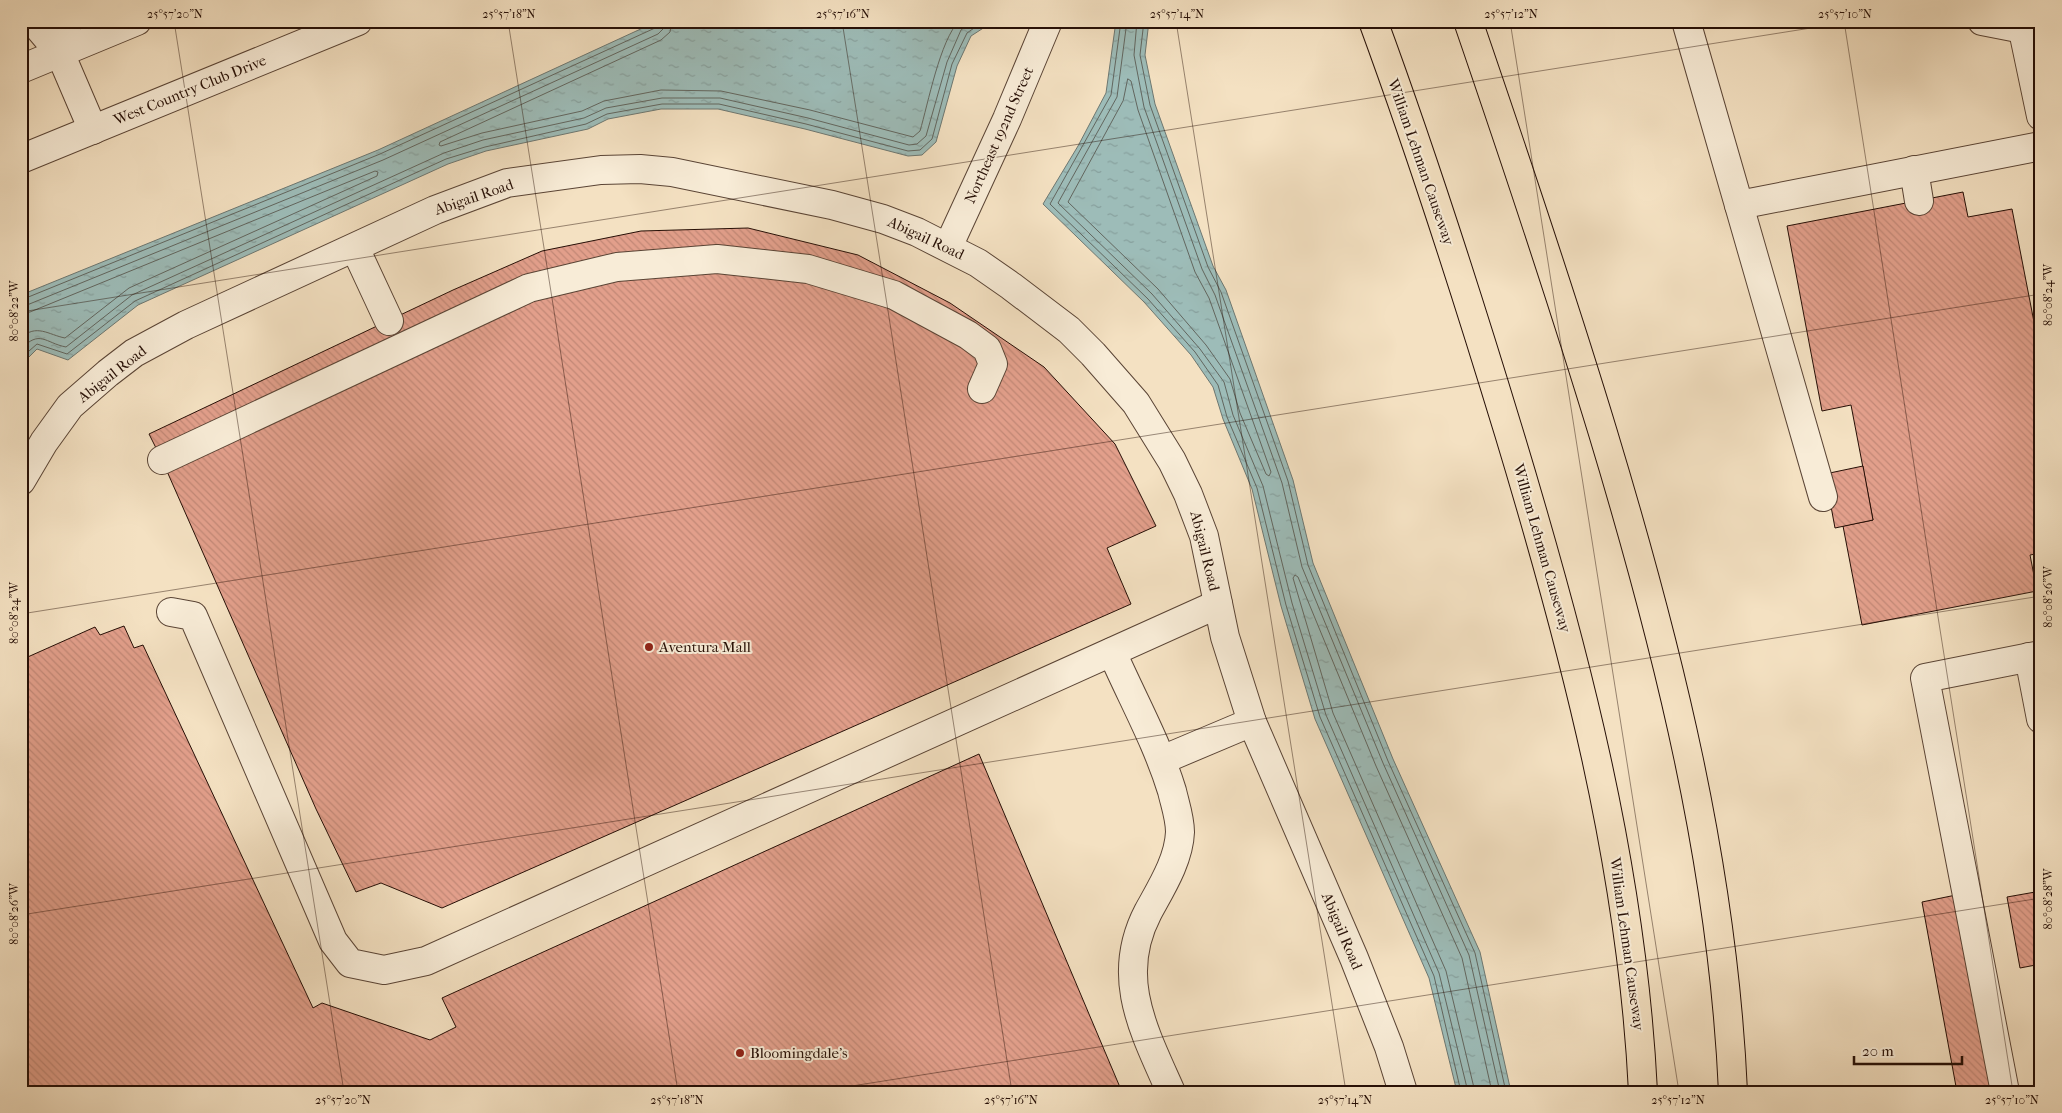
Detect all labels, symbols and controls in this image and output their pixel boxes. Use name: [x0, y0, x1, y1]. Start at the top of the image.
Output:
text: 25°57'20"N: [147, 7, 203, 21]
text: 25°57'18"N: [482, 7, 536, 21]
text: 25°57'16"N: [816, 7, 870, 21]
text: 25°57'14"N: [1150, 7, 1204, 21]
text: 25°57'12"N: [1484, 7, 1538, 21]
text: 25°57'10"N: [1818, 7, 1872, 21]
street label: West Country Club Drive: [110, 51, 270, 129]
street label: Northeast 192nd Street: [961, 63, 1038, 206]
street label: William Lehman Causeway: [1384, 76, 1458, 248]
street label: Abigail Road: [431, 175, 516, 219]
street label: Abigail Road: [884, 212, 968, 264]
text: 80°08'24"W: [2041, 263, 2055, 326]
text: 80°08'22"W: [7, 279, 21, 342]
street label: Abigail Road: [73, 341, 151, 407]
street label: William Lehman Causeway: [1509, 461, 1575, 635]
street label: Abigail Road: [1186, 508, 1224, 594]
text: 80°08'26"W: [2041, 565, 2055, 628]
text: 80°08'24"W: [7, 581, 21, 644]
place label: Aventura Mall: [658, 638, 751, 656]
marker: Aventura Mall: [643, 641, 655, 653]
street label: William Lehman Causeway: [1606, 855, 1648, 1033]
text: 80°08'28"W: [2041, 867, 2055, 929]
text: 80°08'26"W: [7, 882, 21, 945]
street label: Abigail Road: [1317, 889, 1367, 973]
scale bar: [1854, 1033, 1962, 1065]
text: 20 m: [1862, 1042, 1894, 1060]
place label: Bloomingdale's: [750, 1044, 848, 1062]
marker: Bloomingdale's: [734, 1047, 746, 1059]
text: 25°57'20"N: [315, 1093, 371, 1107]
text: 25°57'18"N: [650, 1093, 704, 1107]
text: 25°57'16"N: [984, 1093, 1038, 1107]
text: 25°57'14"N: [1318, 1093, 1372, 1107]
text: 25°57'12"N: [1651, 1093, 1705, 1107]
text: 25°57'10"N: [1985, 1093, 2039, 1107]

